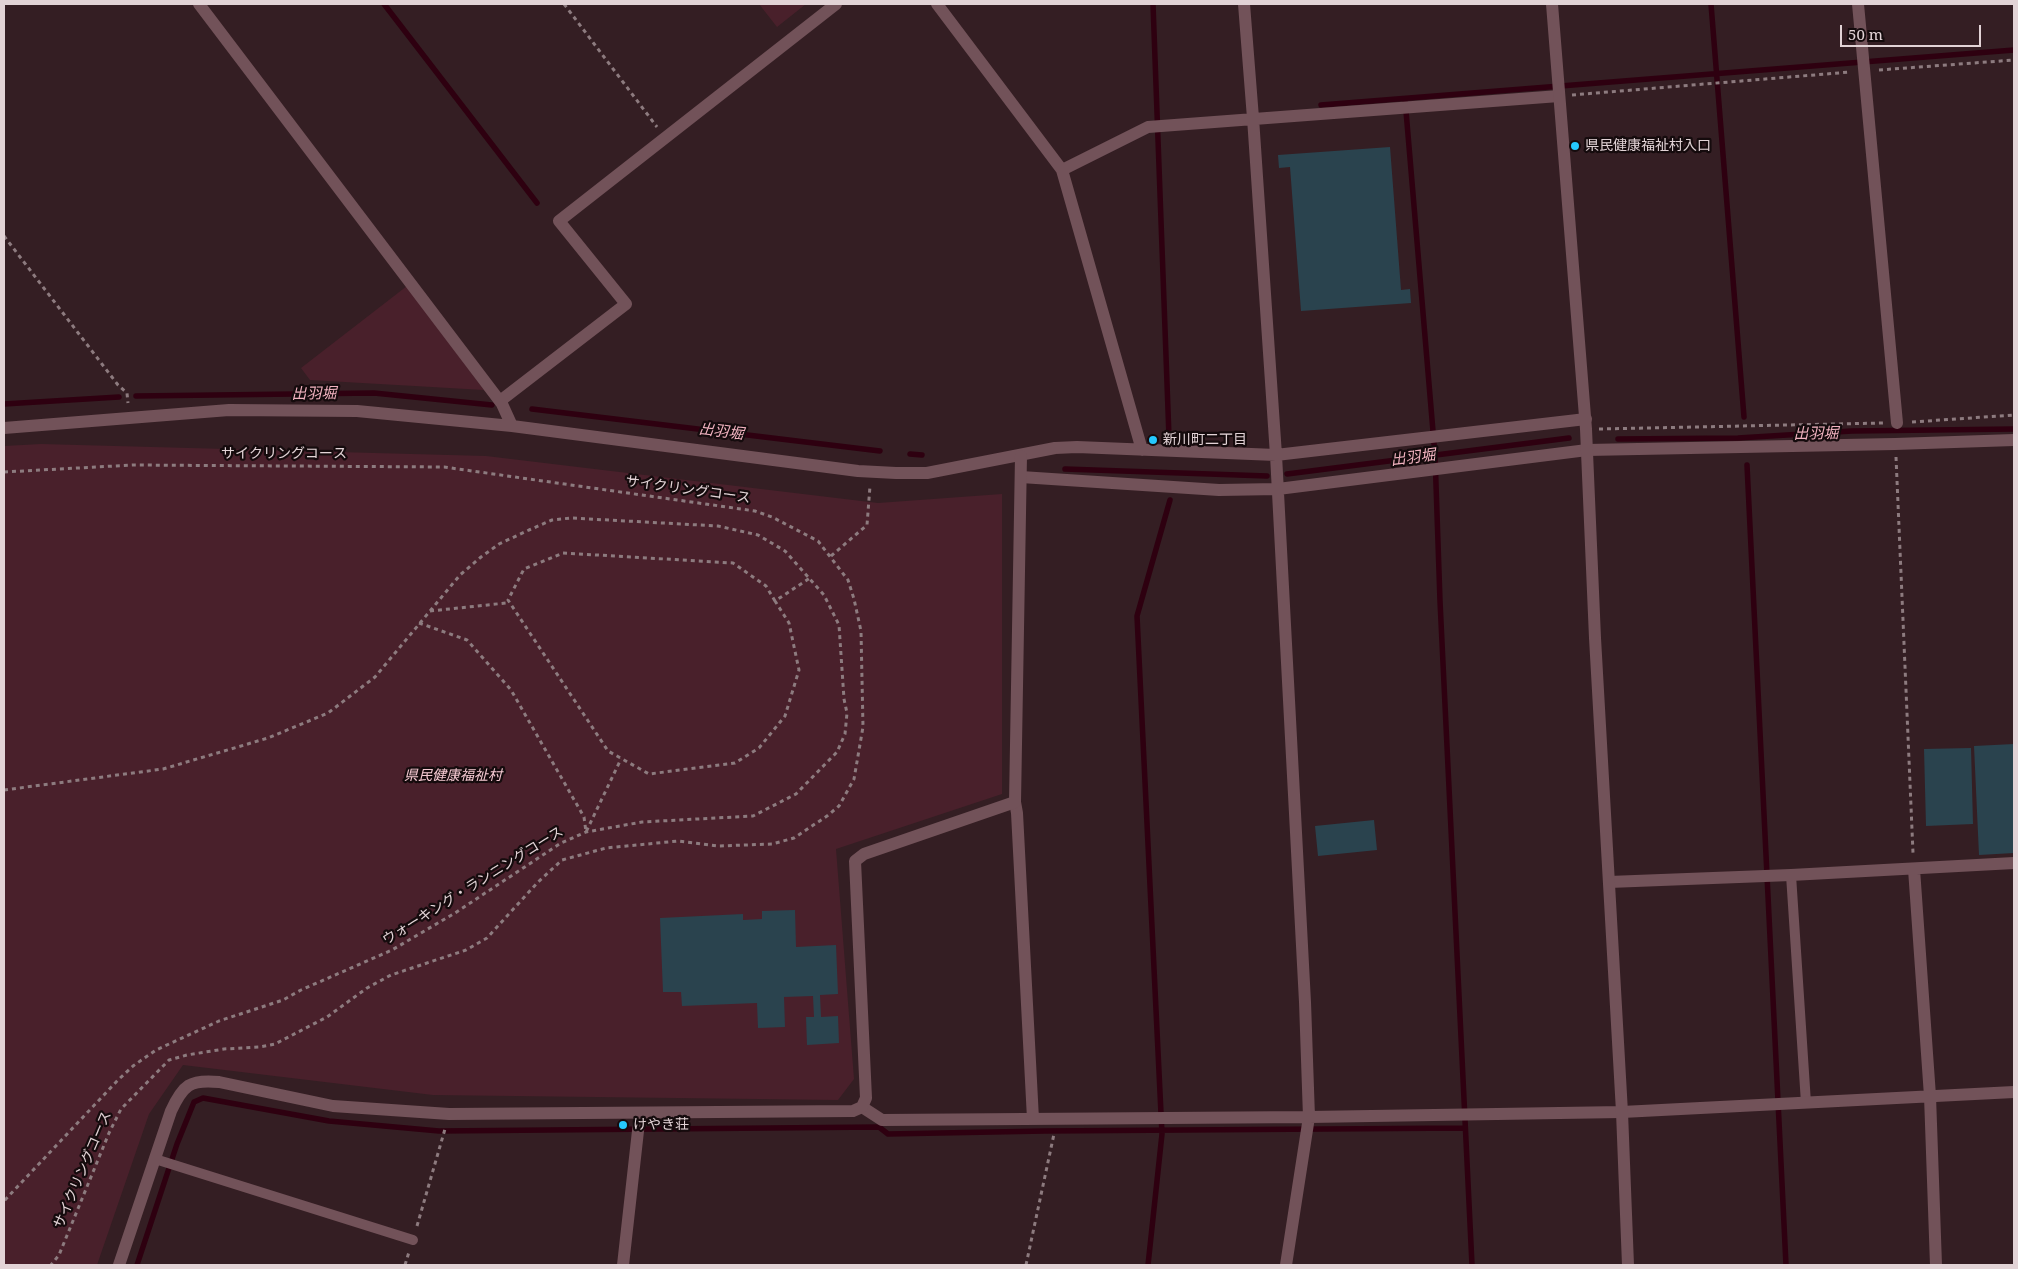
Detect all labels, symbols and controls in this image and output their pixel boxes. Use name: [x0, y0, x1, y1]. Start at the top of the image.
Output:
scale bar: [1843, 15, 1984, 47]
text: 50 m: [1848, 24, 1883, 44]
place label: 県民健康福祉村入口: [1585, 138, 1711, 154]
marker: 県民健康福祉村入口: [1569, 140, 1581, 152]
water label: 出羽堀: [291, 385, 337, 403]
water label: 出羽堀: [698, 420, 744, 444]
water label: 出羽堀: [1793, 425, 1839, 443]
place label: 新川町二丁目: [1163, 432, 1247, 448]
marker: 新川町二丁目: [1147, 434, 1159, 446]
street label: サイクリングコース: [221, 446, 347, 462]
water label: 出羽堀: [1390, 446, 1436, 470]
street label: サイクリングコース: [624, 473, 752, 507]
park label: 県民健康福祉村: [404, 768, 502, 784]
street label: ウォーキング・ランニングコース: [380, 823, 566, 949]
street label: サイクリングコース: [51, 1109, 115, 1231]
place label: けやき荘: [633, 1117, 689, 1133]
marker: けやき荘: [617, 1119, 629, 1131]

